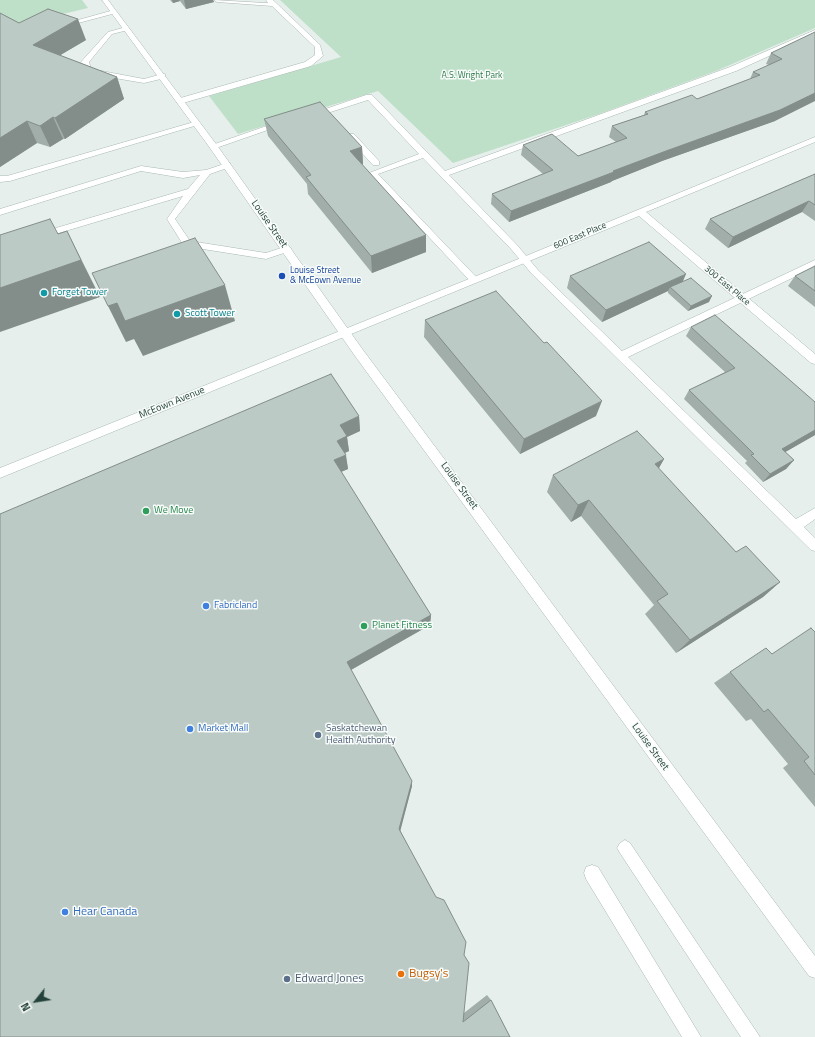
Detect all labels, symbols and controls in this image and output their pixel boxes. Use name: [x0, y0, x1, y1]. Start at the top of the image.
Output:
park label: A.S. Wright Park: [442, 71, 502, 81]
street label: Louise Street: [248, 198, 290, 250]
street label: 600 East Place: [552, 220, 608, 252]
street label: 300 East Place: [702, 264, 752, 308]
place label: Louise Street & McEown Avenue: [290, 266, 361, 287]
marker: Louise Street & McEown Avenue: [277, 271, 287, 281]
place label: Forget Tower: [52, 287, 107, 299]
marker: Forget Tower: [39, 288, 49, 298]
place label: Scott Tower: [185, 308, 235, 320]
marker: Scott Tower: [172, 309, 182, 319]
street label: McEown Avenue: [137, 384, 207, 422]
street label: Louise Street: [438, 460, 480, 512]
place label: We Move: [154, 505, 193, 517]
marker: We Move: [141, 506, 151, 516]
place label: Fabricland: [214, 600, 257, 612]
marker: Fabricland: [201, 601, 211, 611]
place label: Planet Fitness: [372, 620, 432, 632]
marker: Planet Fitness: [359, 621, 369, 631]
street label: Louise Street: [629, 721, 671, 773]
place label: Market Mall: [198, 723, 248, 735]
place label: Saskatchewan Health Authority: [326, 723, 396, 746]
marker: Market Mall: [185, 724, 195, 734]
marker: Saskatchewan Health Authority: [313, 730, 323, 740]
place label: Hear Canada: [73, 905, 137, 919]
marker: Hear Canada: [60, 907, 70, 917]
place label: Bugsy's: [409, 967, 448, 981]
marker: Bugsy's: [396, 969, 406, 979]
place label: Edward Jones: [295, 972, 364, 986]
marker: Edward Jones: [282, 974, 292, 984]
north arrow: [16, 981, 56, 1021]
text: N: [17, 1000, 34, 1014]

